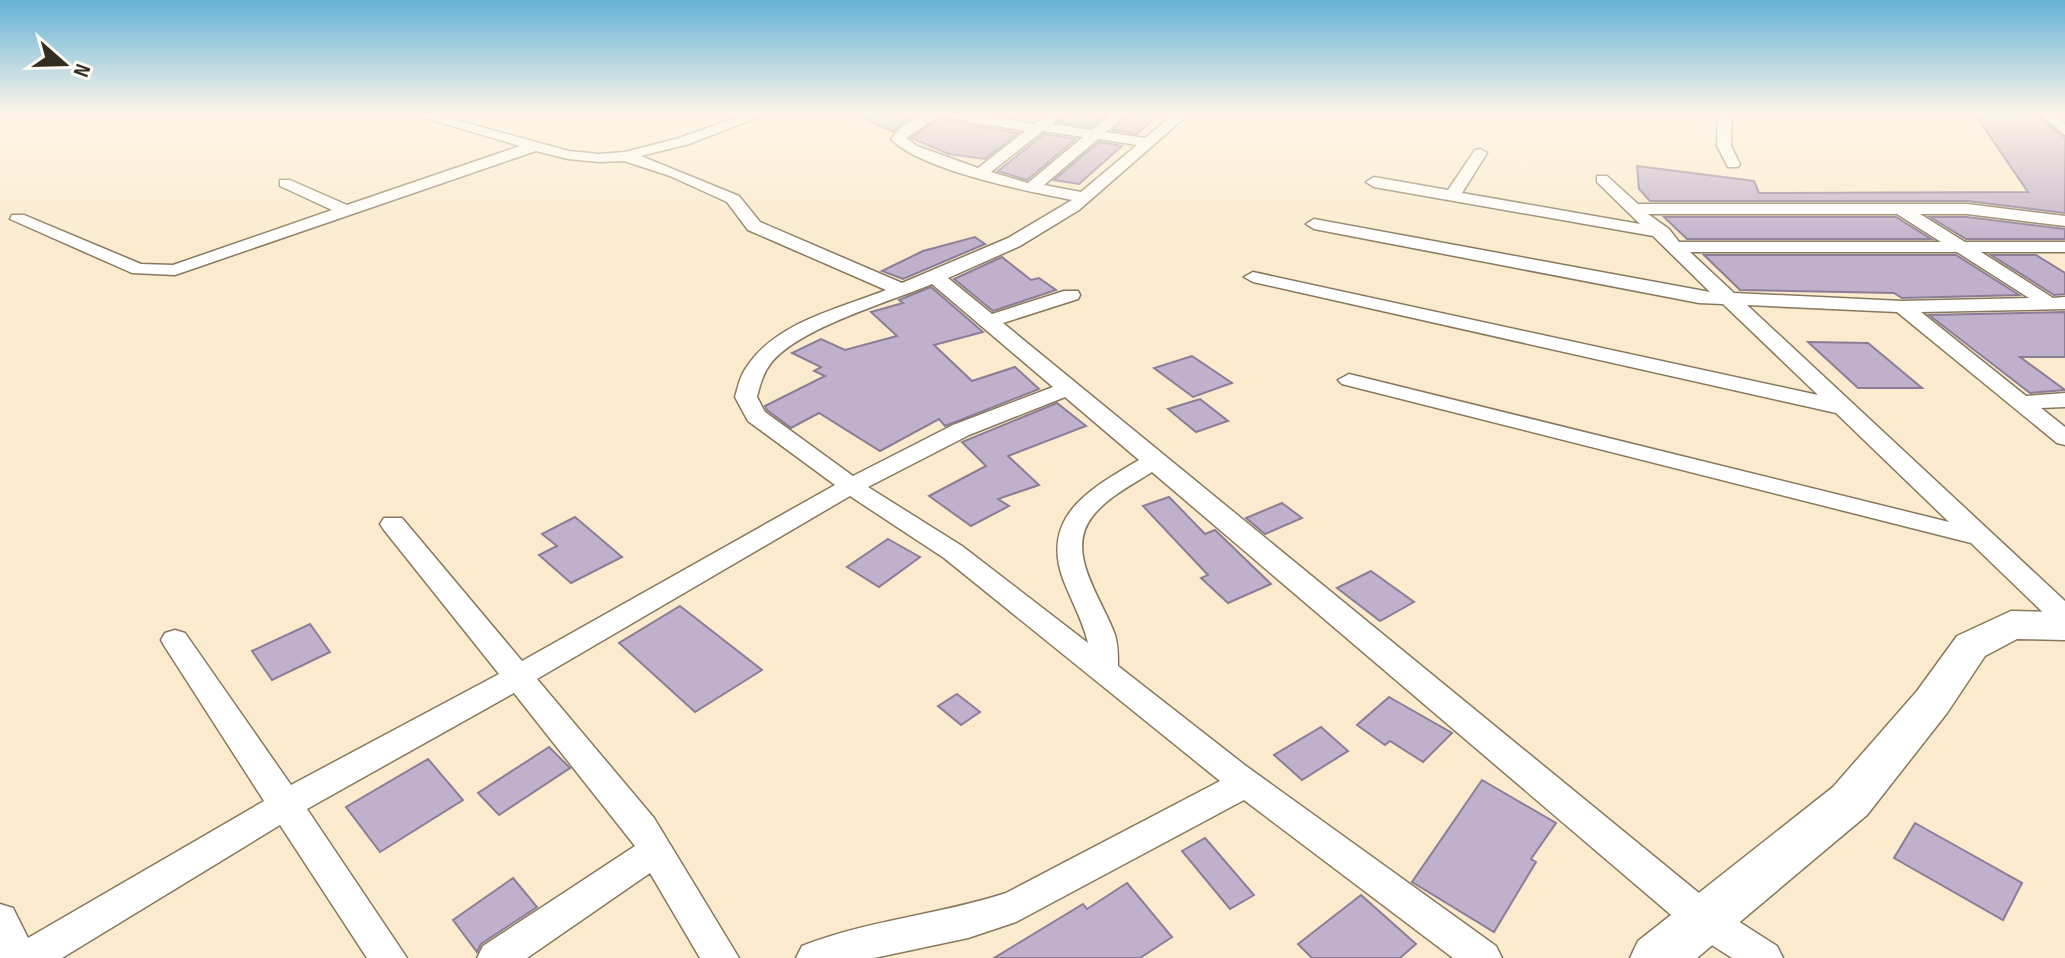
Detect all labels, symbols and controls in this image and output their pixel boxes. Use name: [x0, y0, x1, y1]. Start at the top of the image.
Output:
north arrow: [24, 24, 104, 104]
text: N: [67, 60, 96, 80]

